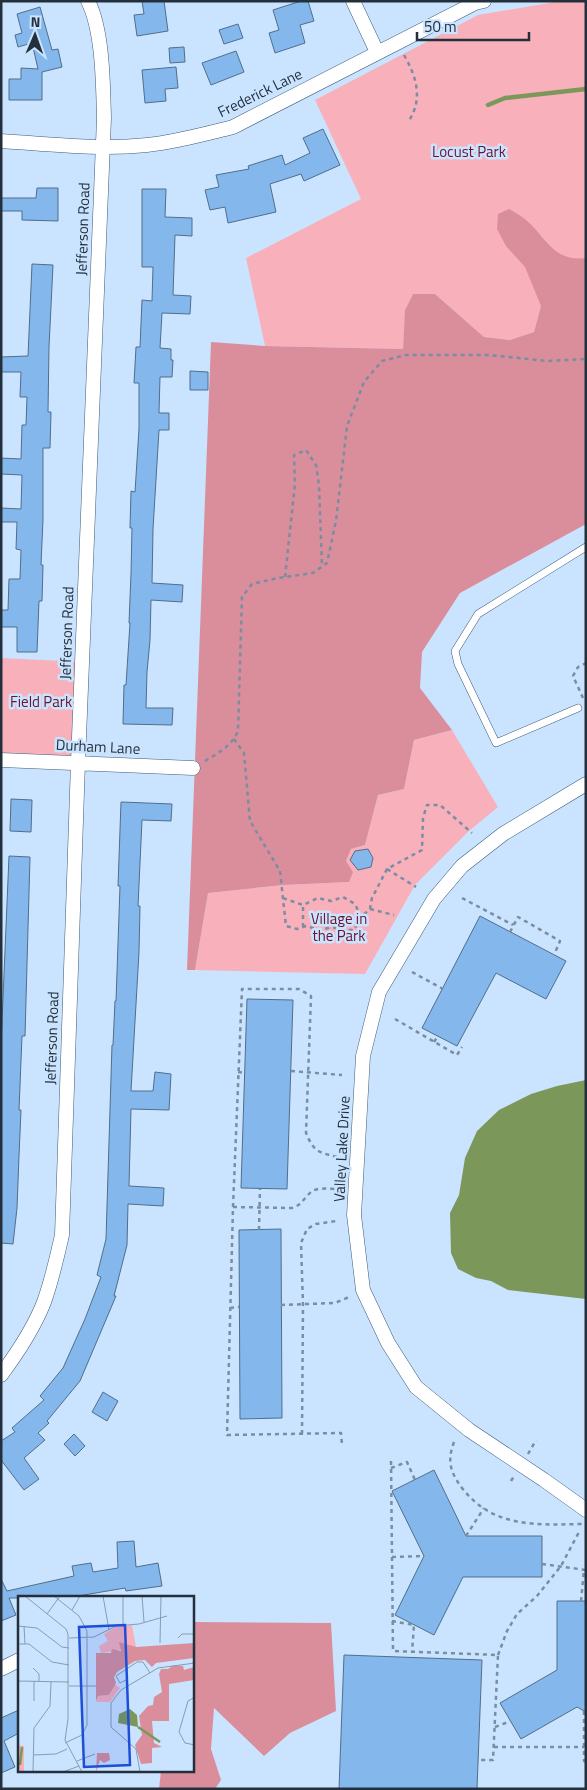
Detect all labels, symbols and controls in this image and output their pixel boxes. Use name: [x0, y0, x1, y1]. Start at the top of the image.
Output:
north arrow: [10, 10, 60, 60]
scale bar: [417, 10, 530, 42]
text: N: [30, 11, 41, 32]
text: 50 m: [424, 15, 457, 38]
street label: Frederick Lane: [214, 62, 306, 123]
park label: Locust Park: [432, 140, 506, 163]
street label: Jefferson Road: [69, 182, 96, 276]
street label: Jefferson Road: [53, 586, 80, 680]
park label: Field Park: [10, 690, 72, 713]
street label: Durham Lane: [55, 733, 141, 760]
park label: Village in the Park: [311, 907, 367, 947]
street label: Jefferson Road: [38, 991, 65, 1085]
street label: Valley Lake Drive: [327, 1095, 356, 1203]
inset map: [18, 1596, 194, 1772]

